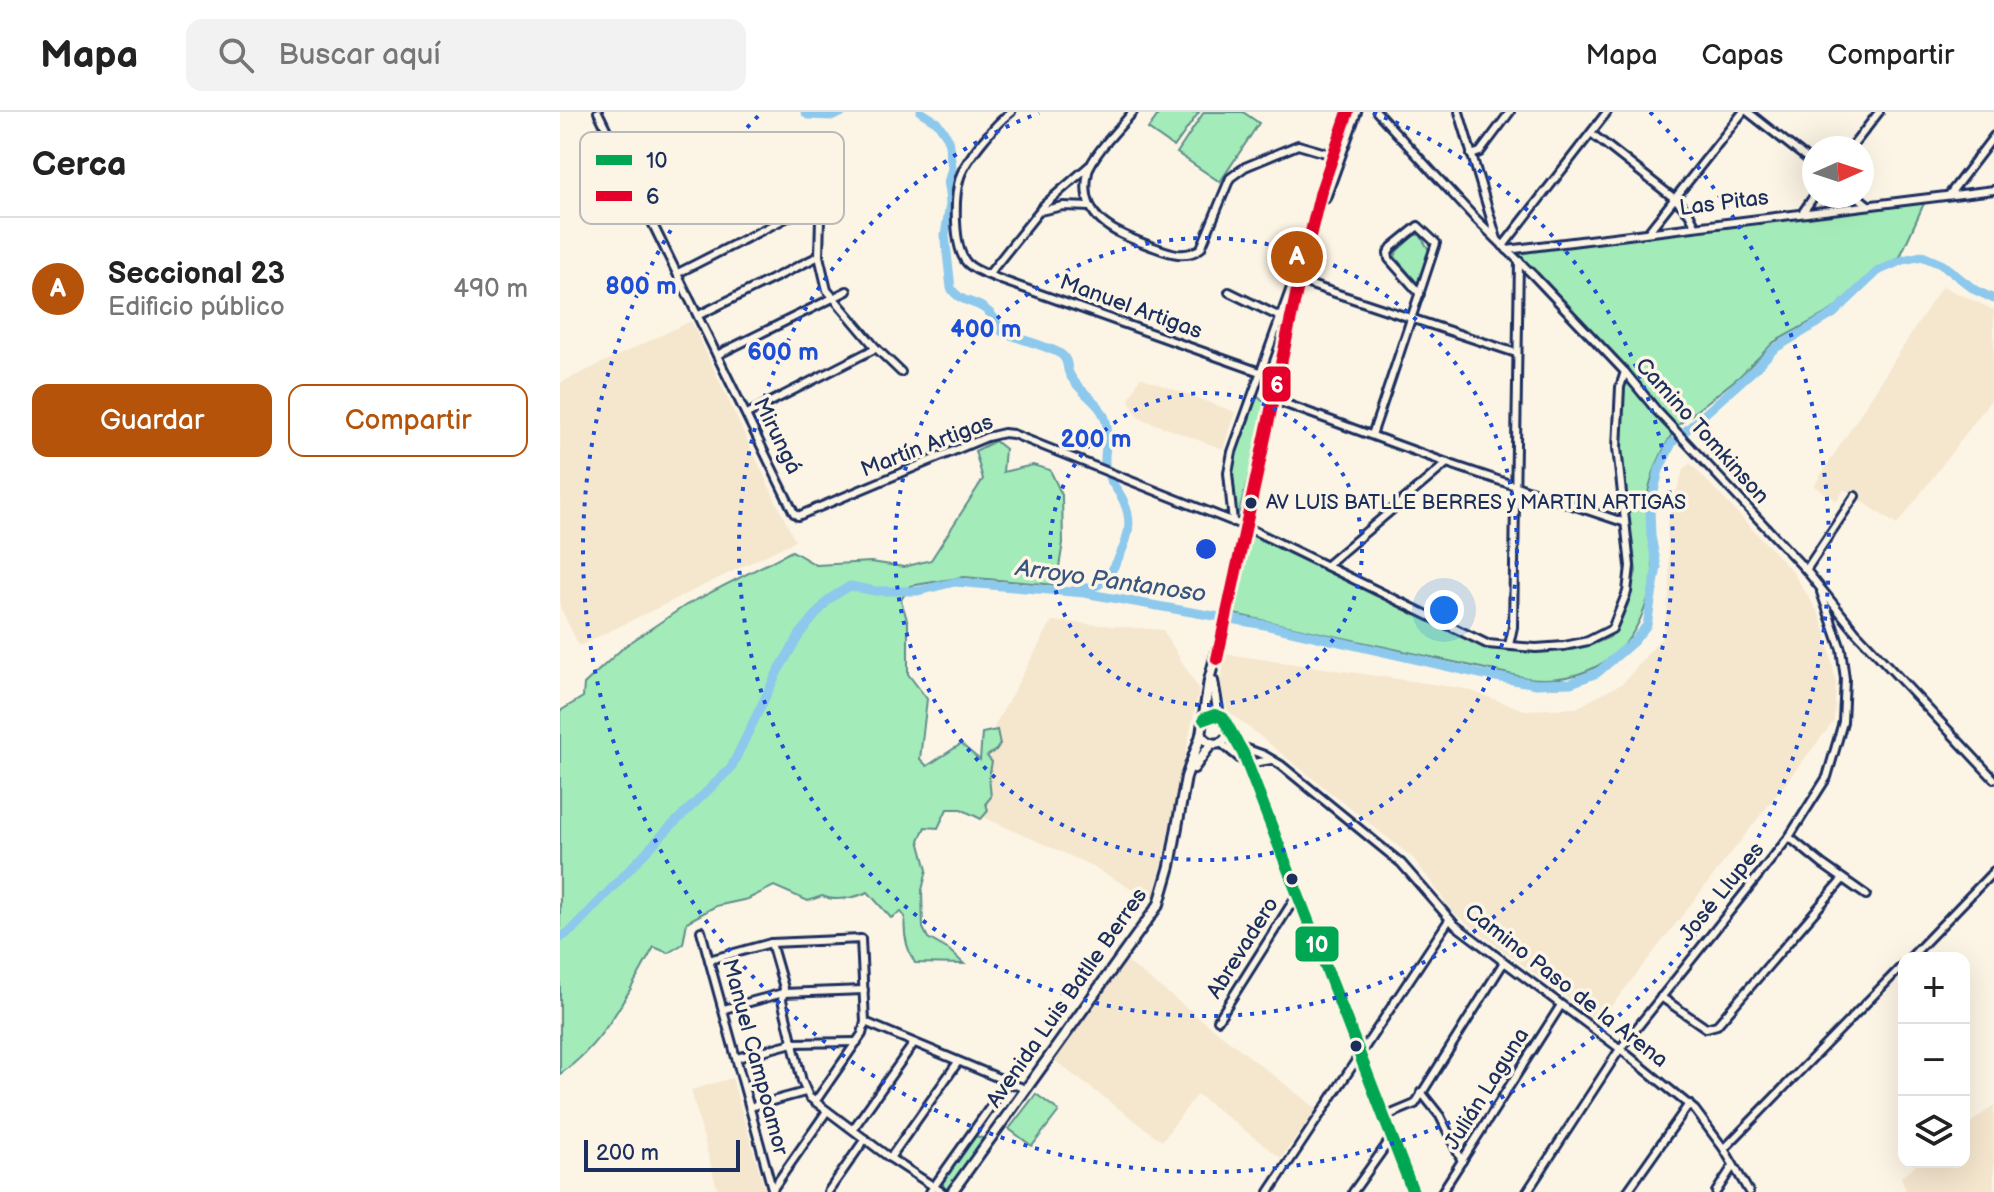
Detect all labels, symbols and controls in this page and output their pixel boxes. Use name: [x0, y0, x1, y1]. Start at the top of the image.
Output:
search box: [186, 19, 746, 91]
text: Mapa: [40, 33, 138, 78]
icon: search: [214, 33, 258, 77]
text: Buscar aquí: [278, 37, 441, 73]
text: Mapa: [1585, 39, 1658, 72]
text: Capas: [1702, 39, 1783, 72]
text: Compartir: [1827, 39, 1954, 72]
legend: [580, 132, 844, 224]
north arrow: [1802, 136, 1874, 208]
text: Cerca: [32, 144, 127, 185]
text: 10: [646, 148, 668, 175]
text: 6: [646, 184, 659, 211]
street label: Las Pitas: [1678, 184, 1770, 222]
pin: A: [1271, 227, 1323, 287]
text: Seccional 23: [108, 256, 285, 292]
street label: Manuel Artigas: [1056, 269, 1206, 345]
text: 800 m: [605, 272, 677, 301]
text: A: [50, 274, 66, 305]
text: 490 m: [453, 274, 528, 305]
text: Edificio público: [108, 292, 285, 323]
text: 400 m: [951, 315, 1022, 344]
text: 600 m: [747, 338, 819, 367]
street label: Camino Tomkinson: [1629, 352, 1775, 510]
line badge: 6: [1261, 365, 1292, 403]
text: 6: [1270, 372, 1284, 399]
button: Guardar: [32, 384, 272, 457]
button: Compartir: [288, 384, 528, 457]
street label: Mirungá: [747, 393, 807, 479]
street label: Martín Artigas: [857, 408, 997, 484]
text: 200 m: [1061, 425, 1131, 454]
place label: AV LUIS BATLLE BERRES y MARTIN ARTIGAS: [1266, 491, 1686, 515]
marker: AV LUIS BATLLE BERRES y MARTIN ARTIGAS: [1243, 495, 1259, 511]
centre of rings: [1192, 535, 1220, 563]
water label: Arroyo Pantanoso: [1013, 553, 1208, 609]
your location: [1424, 590, 1464, 630]
street label: José Llupes: [1674, 837, 1770, 947]
unlabelled marker: [1284, 871, 1300, 887]
street label: Avenida Luis Batlle Berres: [981, 883, 1153, 1113]
street label: Abrevadero: [1201, 892, 1285, 1004]
street label: Camino Paso de la Arena: [1459, 898, 1673, 1074]
line badge: 10: [1294, 925, 1340, 963]
text: 10: [1306, 932, 1328, 959]
map controls: [1898, 952, 1970, 1168]
button: +: [1898, 952, 1970, 1024]
street label: Manuel Campoamor: [716, 956, 795, 1159]
street label: Julián Laguna: [1439, 1023, 1535, 1155]
button: −: [1898, 1024, 1970, 1096]
unlabelled marker: [1348, 1038, 1364, 1054]
button: layers: [1898, 1096, 1970, 1168]
scale bar: [584, 1136, 740, 1172]
text: 200 m: [596, 1140, 659, 1167]

